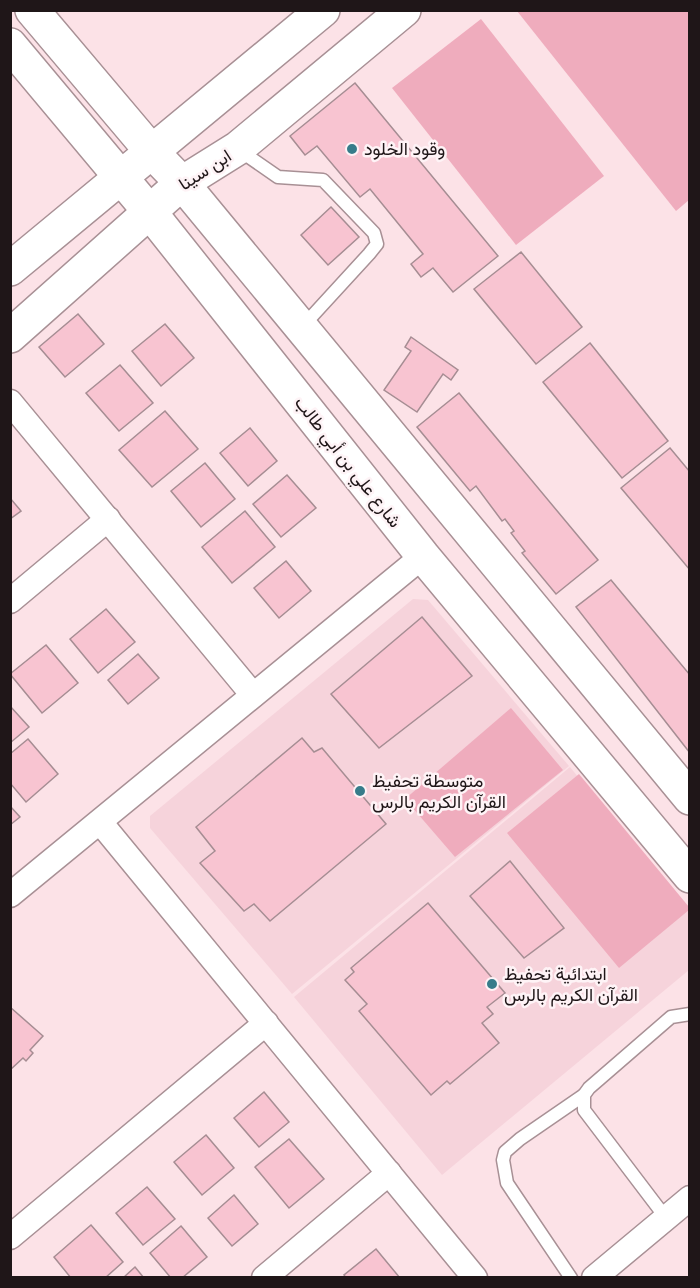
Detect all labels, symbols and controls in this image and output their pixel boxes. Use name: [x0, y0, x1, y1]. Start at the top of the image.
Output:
place label: وقود الخلود: [364, 138, 445, 160]
marker: وقود الخلود: [345, 142, 359, 156]
street label: ابن سينا: [174, 145, 236, 195]
street label: شارع علي بن أبي طالب: [287, 392, 406, 535]
place label: متوسطة تحفيظ القرآن الكريم بالرس: [372, 770, 506, 814]
marker: متوسطة تحفيظ القرآن الكريم بالرس: [353, 784, 367, 798]
place label: ابتدائية تحفيظ القرآن الكريم بالرس: [504, 963, 638, 1007]
marker: ابتدائية تحفيظ القرآن الكريم بالرس: [485, 977, 499, 991]

